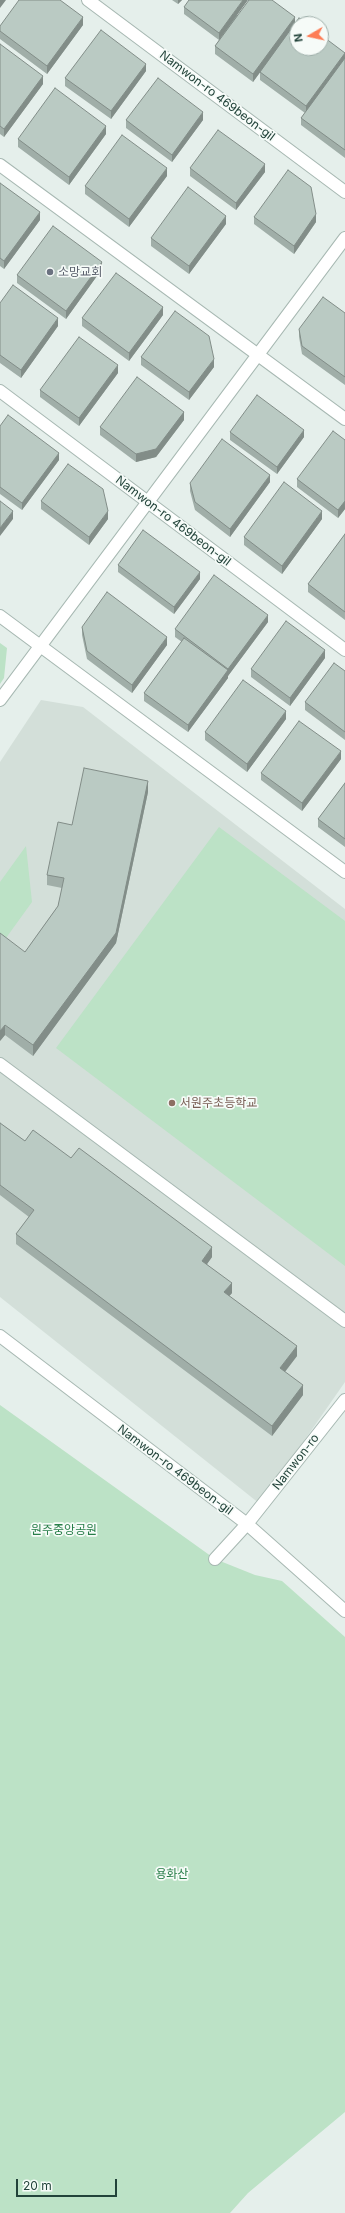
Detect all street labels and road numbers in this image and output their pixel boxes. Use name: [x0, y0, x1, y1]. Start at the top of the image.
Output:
street label: Namwon-ro 469beon-gil: [157, 48, 277, 144]
street label: Namwon-ro 469beon-gil: [113, 473, 233, 569]
street label: Namwon-ro 469beon-gil: [115, 1422, 235, 1518]
street label: Namwon-ro: [270, 1431, 322, 1493]

